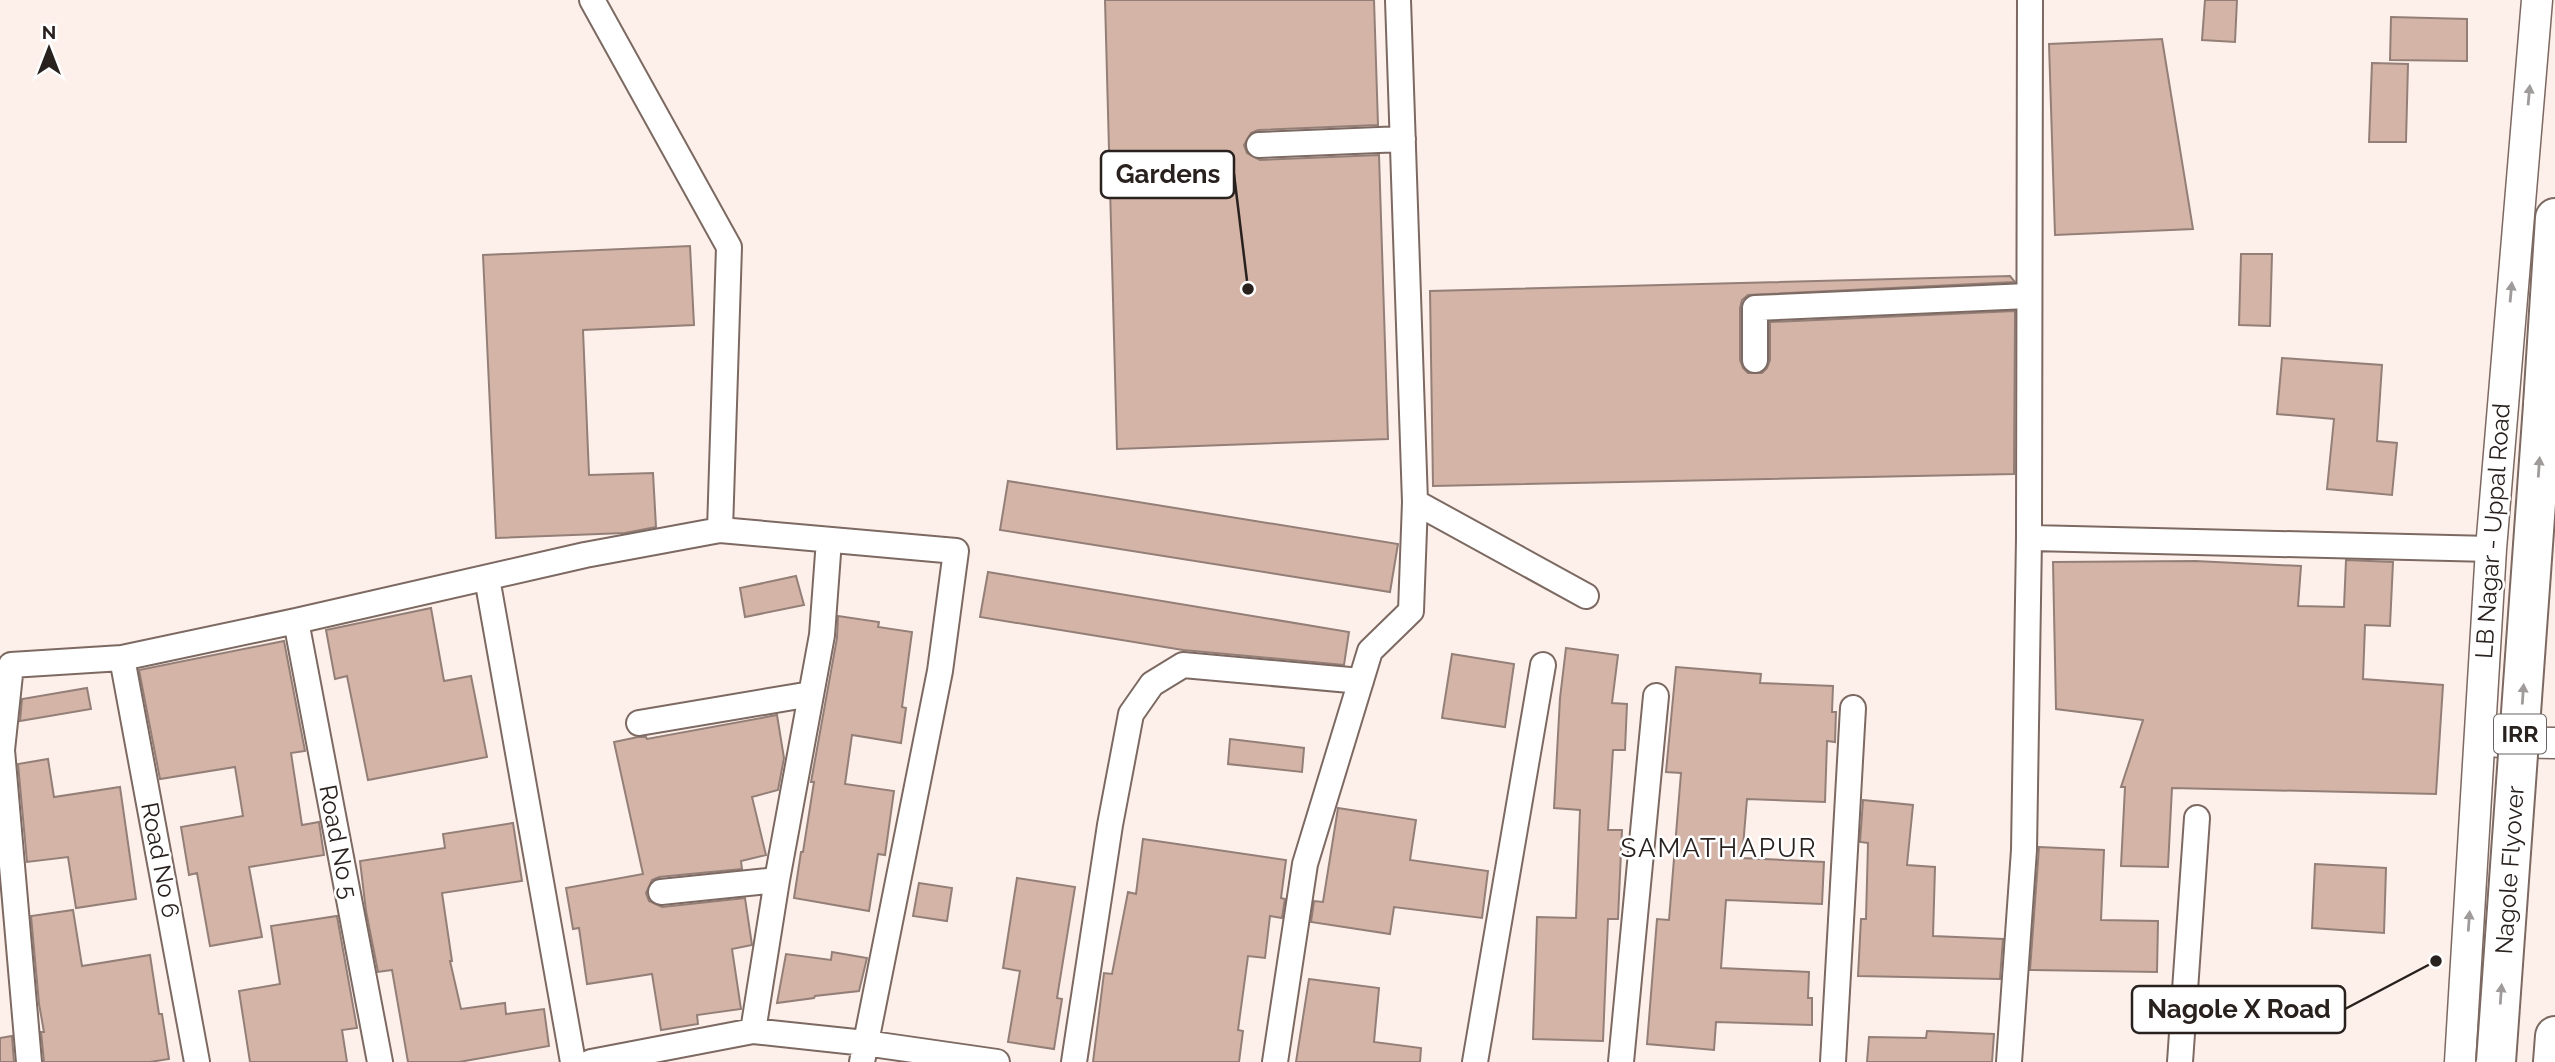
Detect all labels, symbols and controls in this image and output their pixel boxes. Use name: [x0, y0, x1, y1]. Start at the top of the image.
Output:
north arrow: [14, 14, 84, 84]
text: N: [42, 21, 56, 43]
one-way arrow: [2524, 83, 2535, 105]
callout: Gardens: [1101, 151, 1234, 198]
text: Gardens: [1116, 159, 1220, 189]
one-way arrow: [2506, 281, 2517, 303]
street label: LB Nagar - Uppal Road: [2469, 402, 2516, 660]
one-way arrow: [2533, 456, 2544, 478]
one-way arrow: [2518, 683, 2529, 705]
road number: IRR: [2494, 714, 2546, 754]
street label: Road No 5: [313, 782, 364, 901]
street label: Nagole Flyover: [2489, 784, 2530, 955]
street label: Road No 6: [135, 800, 186, 920]
district label: SAMATHAPUR: [1620, 833, 1818, 863]
one-way arrow: [2464, 909, 2475, 931]
one-way arrow: [2496, 983, 2507, 1005]
callout: Nagole X Road: [2132, 986, 2345, 1033]
text: Nagole X Road: [2147, 994, 2331, 1024]

